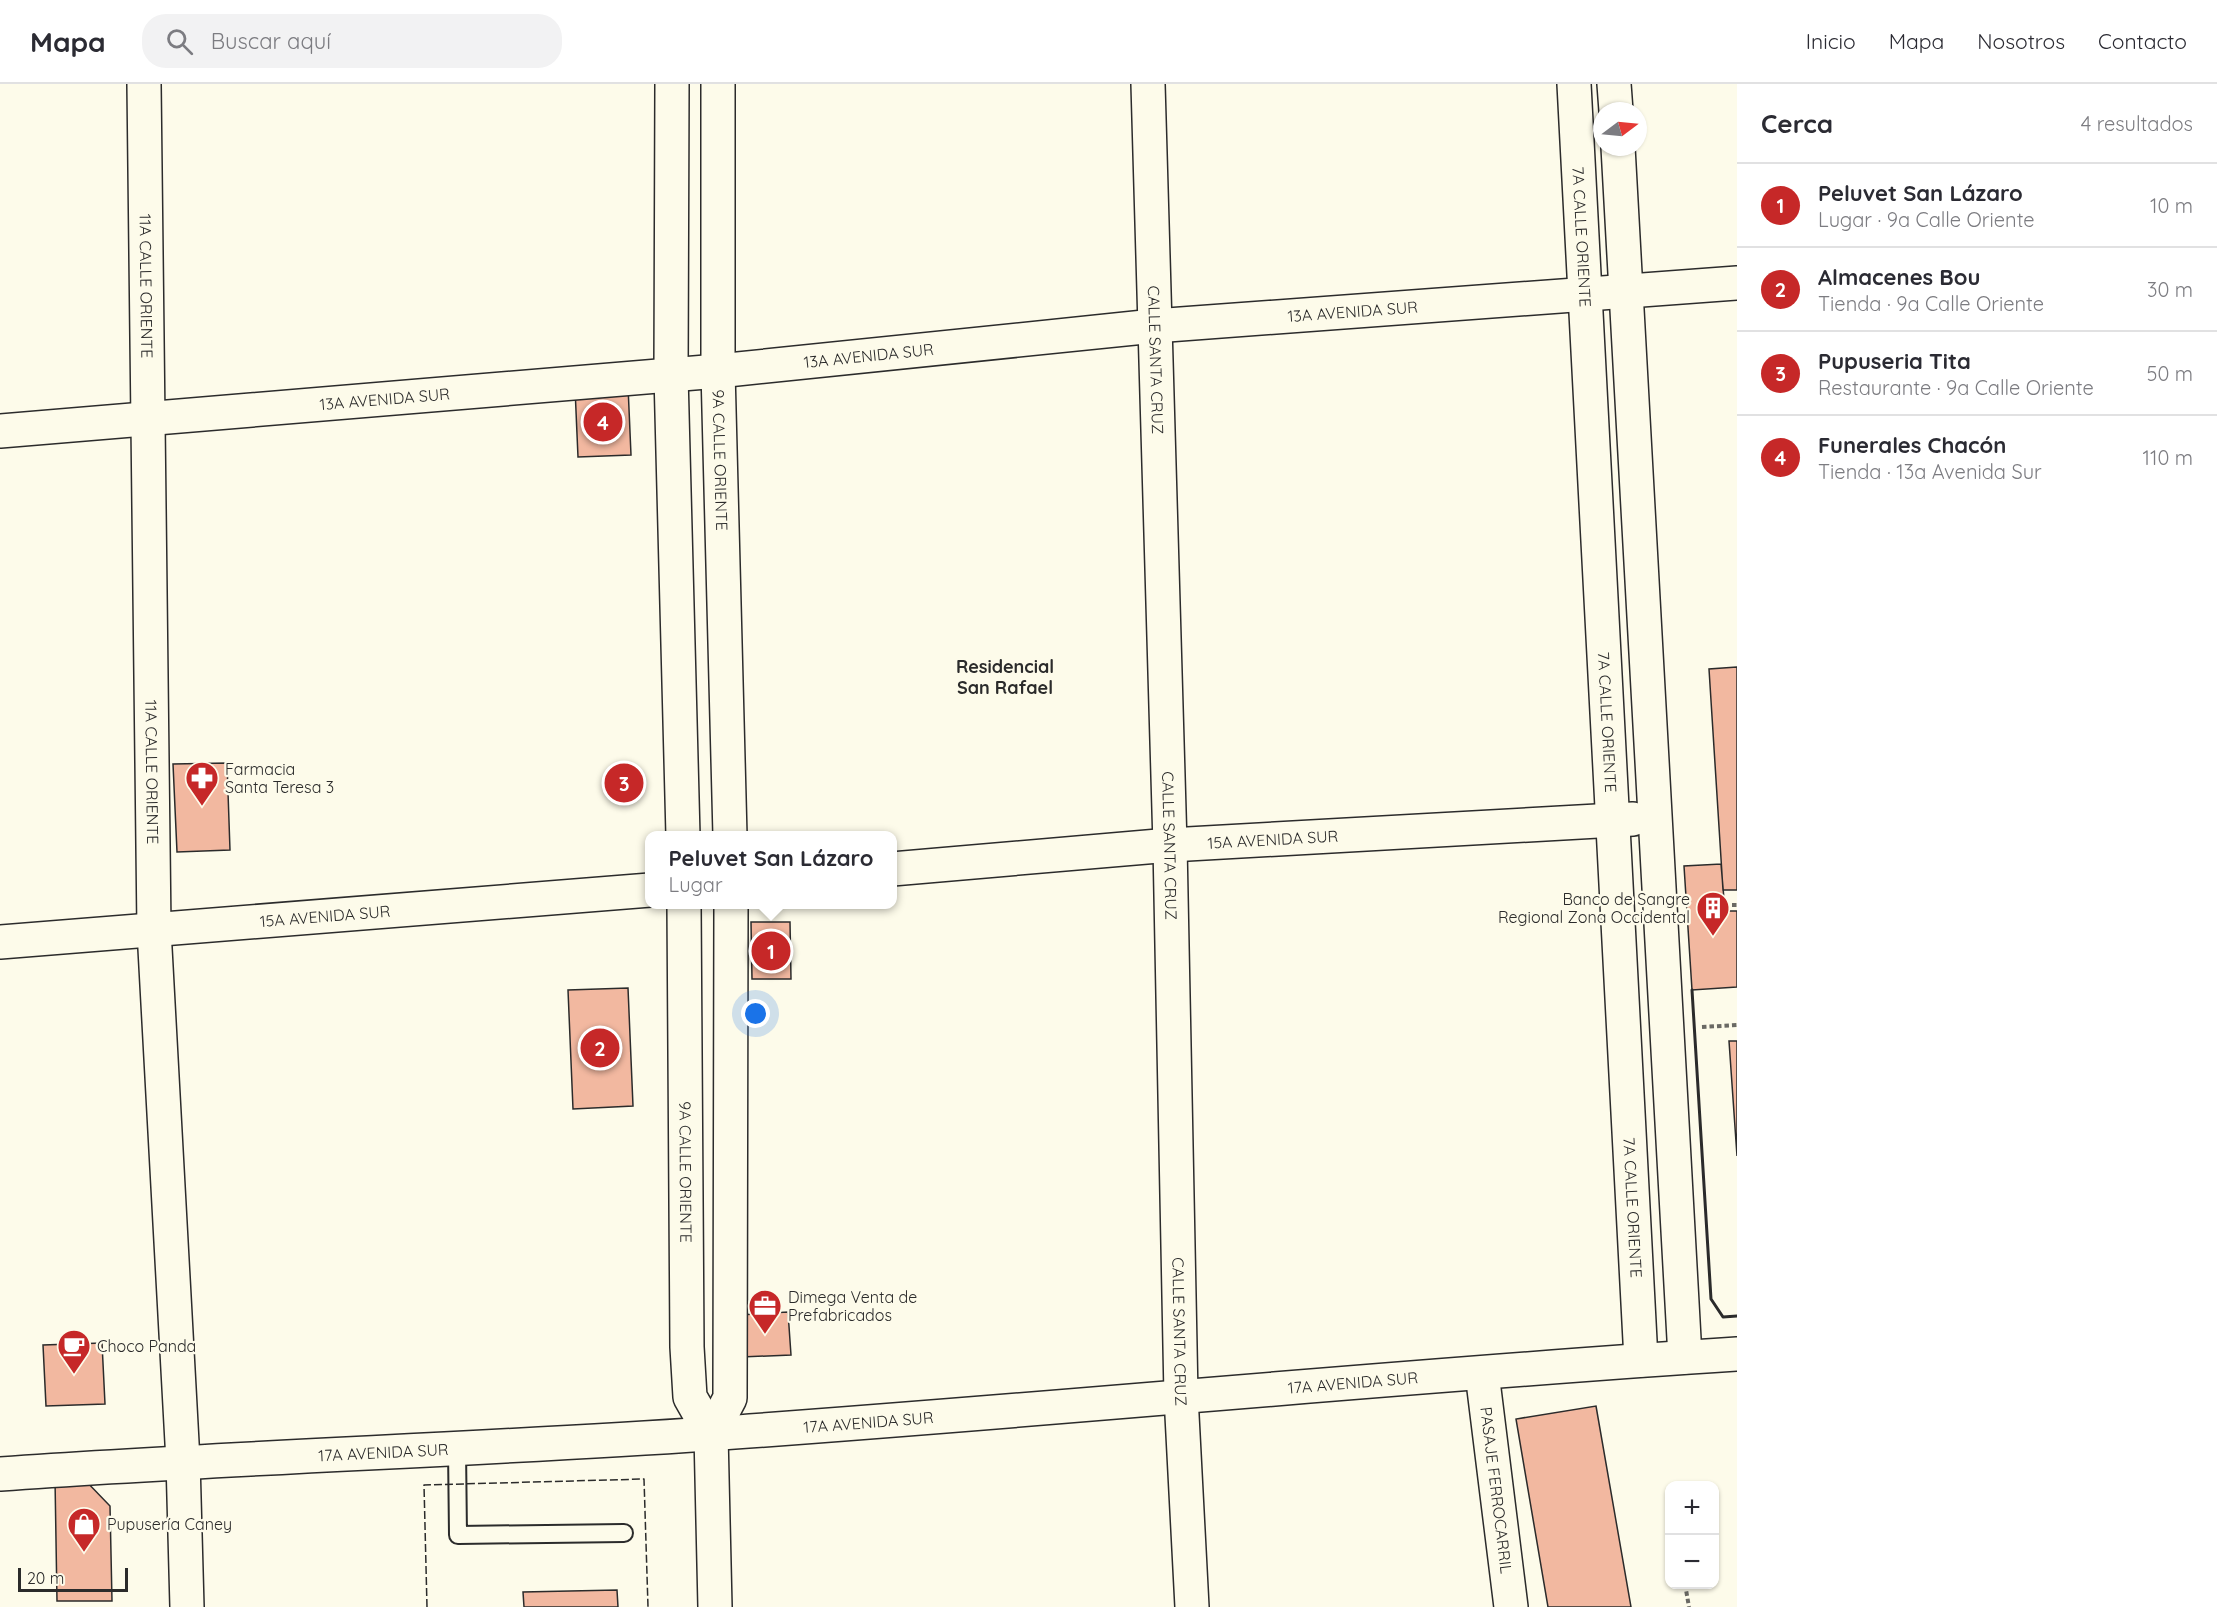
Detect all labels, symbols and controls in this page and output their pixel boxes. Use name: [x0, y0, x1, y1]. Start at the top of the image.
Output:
search box: [142, 14, 562, 68]
text: Mapa: [30, 24, 106, 59]
icon: search: [163, 25, 196, 58]
text: Buscar aquí: [211, 27, 331, 55]
text: Inicio: [1806, 28, 1856, 54]
text: Mapa: [1889, 28, 1944, 54]
text: Nosotros: [1977, 28, 2065, 54]
text: Contacto: [2098, 28, 2187, 54]
north arrow: [1593, 102, 1647, 156]
text: Cerca: [1761, 107, 1833, 140]
text: 4 resultados: [2081, 111, 2193, 136]
street label: 7A CALLE ORIENTE: [1568, 166, 1596, 308]
text: Peluvet San Lázaro: [1818, 179, 2023, 207]
text: 1: [1777, 193, 1784, 218]
text: 10 m: [2150, 193, 2193, 218]
text: Lugar · 9a Calle Oriente: [1818, 207, 2035, 232]
street label: 11A CALLE ORIENTE: [136, 214, 157, 358]
text: Almacenes Bou: [1818, 263, 1980, 291]
text: 2: [1775, 277, 1786, 302]
text: 30 m: [2147, 277, 2193, 302]
street label: CALLE SANTA CRUZ: [1144, 285, 1168, 435]
text: Tienda · 9a Calle Oriente: [1818, 291, 2044, 316]
street label: 13A AVENIDA SUR: [1287, 297, 1419, 326]
street label: 13A AVENIDA SUR: [803, 339, 935, 372]
text: Pupuseria Tita: [1818, 347, 1971, 375]
text: 3: [1775, 361, 1786, 386]
text: 50 m: [2147, 361, 2193, 386]
text: Restaurante · 9a Calle Oriente: [1818, 375, 2094, 400]
street label: 13A AVENIDA SUR: [319, 383, 451, 414]
street label: 9A CALLE ORIENTE: [708, 389, 732, 531]
pin: 4: [584, 400, 622, 444]
text: Funerales Chacón: [1818, 431, 2006, 459]
text: 4: [1775, 445, 1786, 470]
text: 110 m: [2143, 445, 2193, 470]
text: Tienda · 13a Avenida Sur: [1818, 459, 2042, 484]
street label: 7A CALLE ORIENTE: [1594, 651, 1621, 793]
district label: Residencial San Rafael: [956, 655, 1054, 699]
street label: 11A CALLE ORIENTE: [141, 700, 163, 844]
place label: Farmacia Santa Teresa 3: [225, 759, 334, 797]
pharmacy icon: Farmacia Santa Teresa 3: [184, 760, 220, 807]
pin: 3: [604, 760, 644, 806]
street label: CALLE SANTA CRUZ: [1158, 771, 1181, 920]
street label: 15A AVENIDA SUR: [1207, 826, 1339, 853]
popup: [645, 831, 897, 909]
text: Peluvet San Lázaro: [669, 844, 873, 872]
text: Lugar: [669, 872, 723, 897]
place label: Banco de Sangre Regional Zona Occidental: [1498, 889, 1690, 927]
building icon: Banco de Sangre Regional Zona Occidental: [1695, 890, 1731, 937]
street label: 15A AVENIDA SUR: [259, 901, 391, 931]
pin: 1: [752, 928, 790, 974]
your location: [741, 999, 770, 1028]
pin: 2: [580, 1026, 620, 1070]
street label: 9A CALLE ORIENTE: [675, 1101, 696, 1243]
street label: 7A CALLE ORIENTE: [1619, 1137, 1647, 1278]
street label: CALLE SANTA CRUZ: [1168, 1257, 1192, 1406]
place label: Dimega Venta de Prefabricados: [788, 1287, 917, 1325]
office icon: Dimega Venta de Prefabricados: [747, 1288, 783, 1335]
cafe icon: Choco Panda: [56, 1328, 92, 1375]
place label: Choco Panda: [97, 1336, 196, 1356]
street label: 17A AVENIDA SUR: [1287, 1367, 1419, 1398]
street label: PASAJE FERROCARRIL: [1476, 1406, 1517, 1575]
street label: 17A AVENIDA SUR: [803, 1407, 934, 1437]
street label: 17A AVENIDA SUR: [318, 1439, 449, 1465]
map controls: [1665, 1481, 1719, 1589]
button: +: [1665, 1481, 1719, 1535]
shop icon: Pupusería Caney: [66, 1506, 102, 1553]
place label: Pupusería Caney: [107, 1514, 232, 1534]
button: −: [1665, 1535, 1719, 1589]
scale bar: [18, 1565, 128, 1592]
text: 20 m: [27, 1568, 64, 1588]

